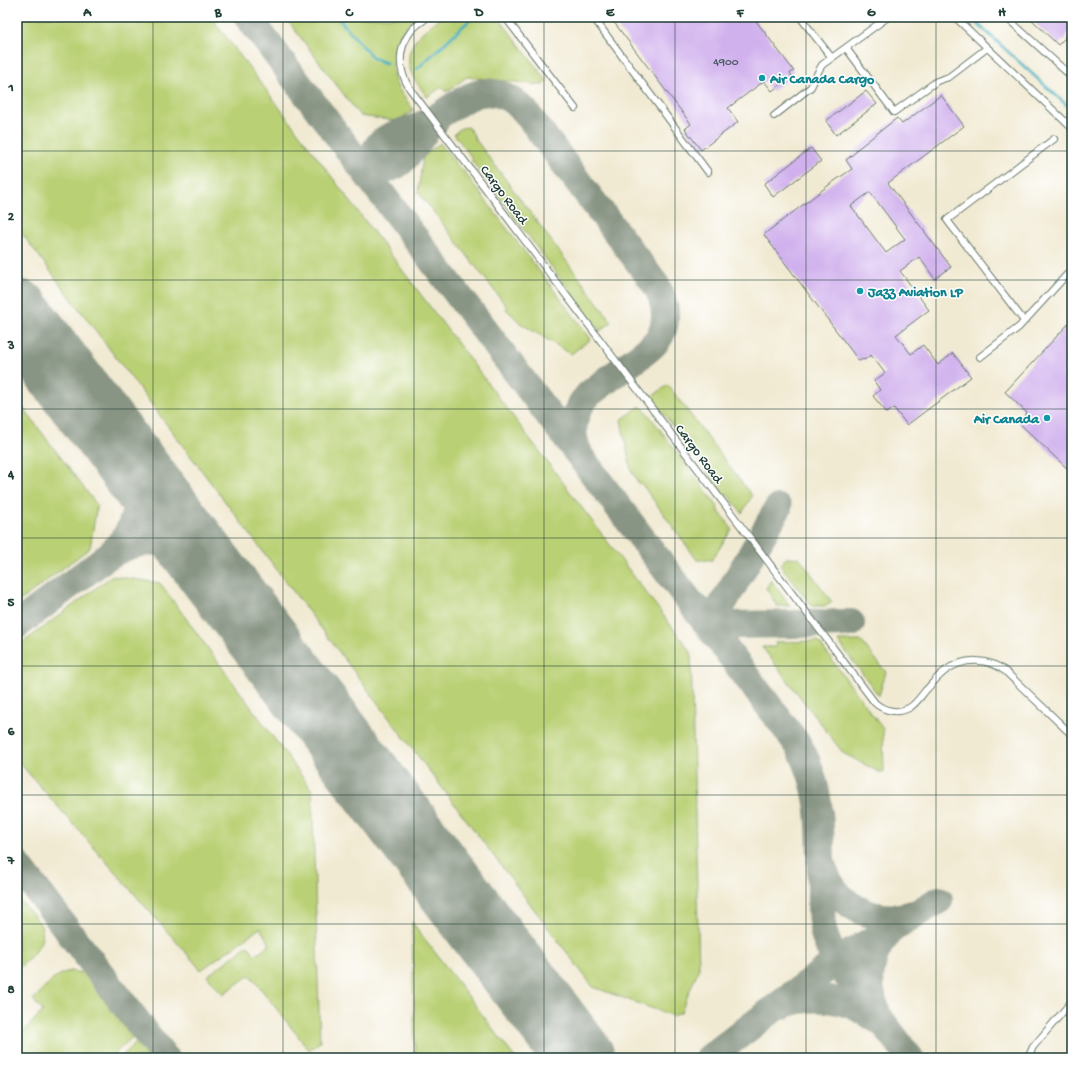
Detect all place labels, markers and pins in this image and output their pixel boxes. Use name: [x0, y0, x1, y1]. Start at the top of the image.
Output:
place label: Air Canada Cargo: [769, 72, 875, 89]
marker: Air Canada Cargo: [757, 73, 767, 83]
place label: Jazz Aviation LP: [867, 285, 964, 302]
marker: Jazz Aviation LP: [855, 286, 865, 296]
place label: Air Canada: [973, 412, 1040, 429]
marker: Air Canada: [1042, 413, 1052, 423]

